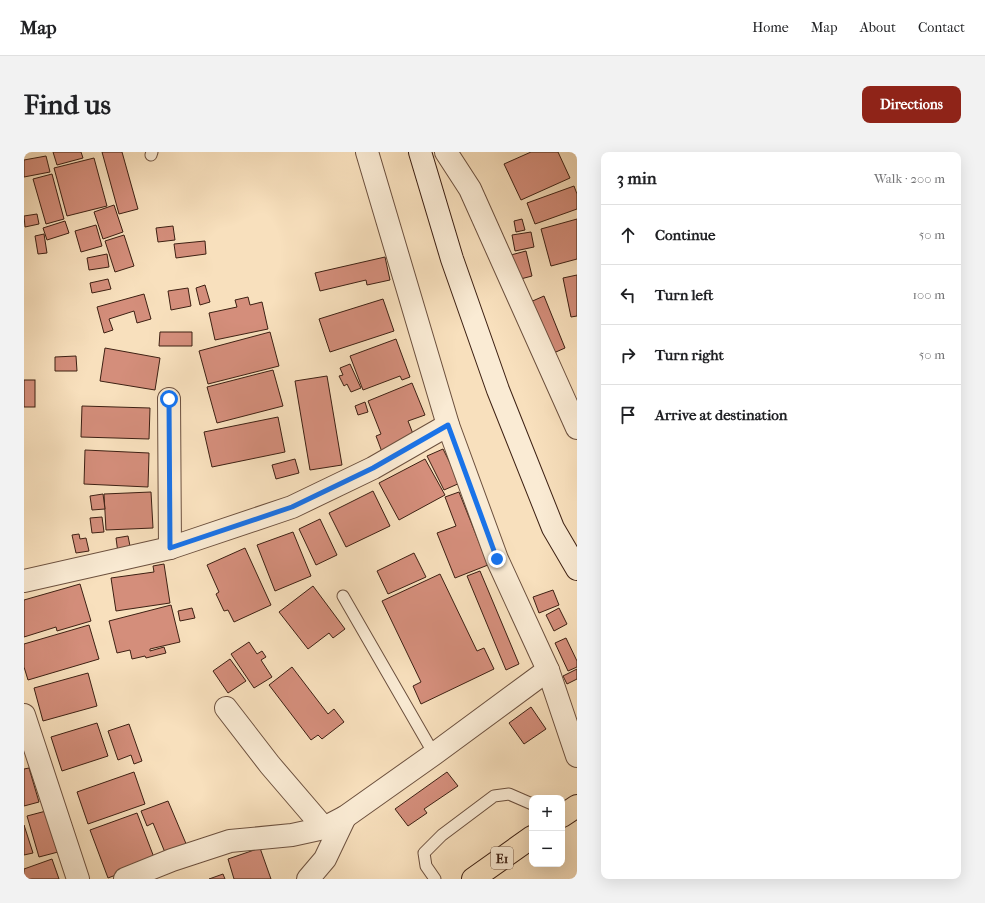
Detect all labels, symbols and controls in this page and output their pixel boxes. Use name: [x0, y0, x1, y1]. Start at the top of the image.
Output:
text: Map: [20, 17, 56, 39]
text: Home: [752, 19, 789, 36]
text: Map: [811, 19, 838, 36]
text: About: [860, 19, 896, 36]
text: Contact: [918, 19, 965, 36]
button: Directions: [862, 86, 961, 123]
text: Find us: [24, 88, 111, 121]
text: 3 min: [617, 168, 657, 188]
text: Walk · 200 m: [874, 171, 945, 186]
icon: ahead: [617, 224, 639, 246]
text: Continue: [655, 226, 715, 244]
text: 50 m: [919, 227, 945, 242]
icon: left: [617, 284, 639, 306]
text: Turn left: [655, 286, 713, 304]
text: 100 m: [912, 287, 945, 302]
icon: right: [617, 344, 639, 366]
text: Turn right: [655, 346, 724, 364]
text: 50 m: [919, 347, 945, 362]
route start: [160, 390, 178, 408]
icon: arrive: [617, 404, 639, 426]
text: Arrive at destination: [655, 406, 787, 424]
route end: [488, 550, 506, 568]
map controls: [529, 795, 565, 867]
button: +: [529, 795, 565, 831]
button: −: [529, 831, 565, 867]
road number: E1: [491, 847, 513, 869]

